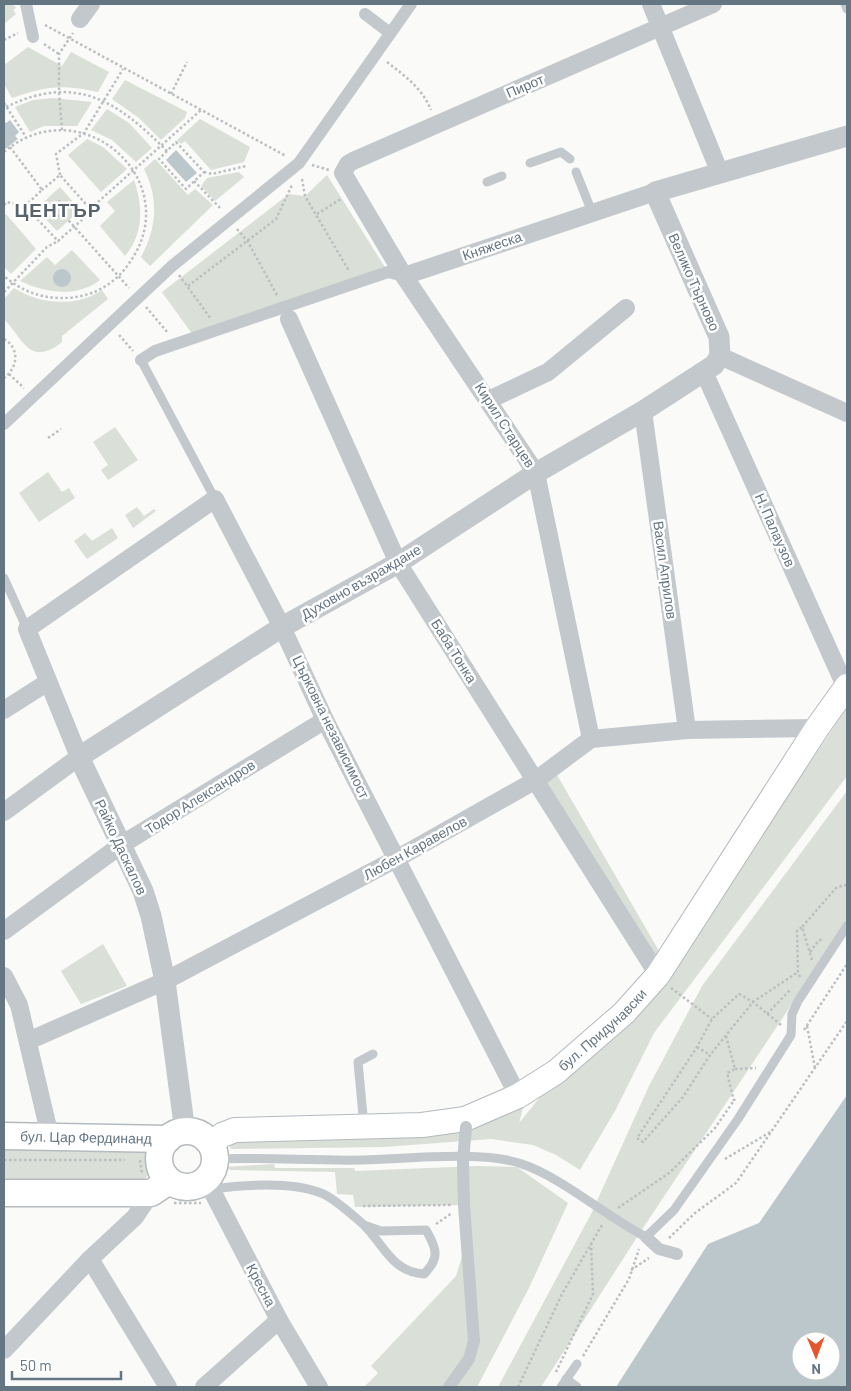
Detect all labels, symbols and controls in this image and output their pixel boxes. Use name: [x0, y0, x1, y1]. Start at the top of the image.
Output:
street label: Пирот: [503, 70, 547, 101]
district label: ЦЕНТЪР: [14, 198, 102, 221]
street label: Княжеска: [460, 227, 524, 264]
street label: Велико Търново: [665, 230, 724, 333]
street label: Кирил Старцев: [472, 379, 539, 470]
street label: Н. Палаузов: [752, 490, 799, 569]
street label: Васил Априлов: [650, 520, 681, 620]
street label: Духовно възраждане: [298, 540, 424, 623]
street label: Баба Тонка: [428, 616, 481, 686]
street label: Църковна независимост: [289, 652, 374, 802]
street label: Тодор Александров: [141, 756, 258, 837]
street label: Райко Даскалов: [92, 796, 151, 897]
street label: Любен Каравелов: [360, 812, 469, 883]
street label: бул. Придунавски: [554, 985, 650, 1074]
street label: бул. Цар Фердинанд: [20, 1127, 152, 1147]
street label: Кресна: [243, 1260, 280, 1309]
north arrow: [791, 1331, 841, 1381]
scale bar: [12, 1348, 121, 1380]
text: 50 m: [20, 1356, 52, 1374]
text: N: [811, 1361, 821, 1378]

